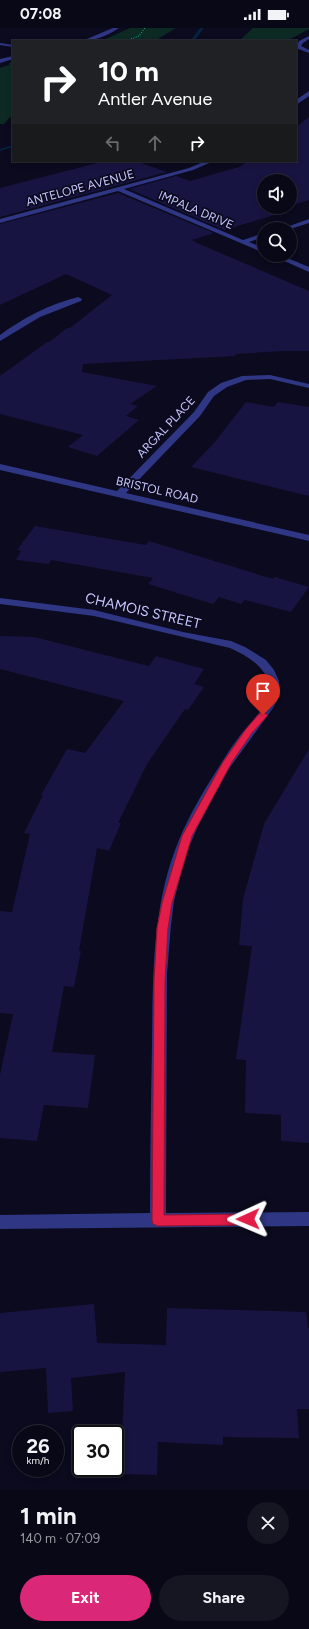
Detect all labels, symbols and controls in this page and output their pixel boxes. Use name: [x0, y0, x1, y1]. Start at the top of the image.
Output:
text: 07:08: [20, 5, 61, 23]
text: 10 m: [98, 54, 159, 88]
icon: right: [32, 56, 84, 108]
text: Antler Avenue: [98, 88, 212, 110]
icon: left: [102, 132, 124, 154]
icon: ahead: [144, 132, 166, 154]
icon: right: [186, 132, 208, 154]
street label: ANTELOPE AVENUE: [24, 167, 136, 209]
map controls: [257, 174, 297, 262]
button: sound: [257, 174, 297, 214]
street label: IMPALA DRIVE: [156, 188, 236, 232]
button: search: [257, 222, 297, 262]
street label: ARGAL PLACE: [134, 393, 198, 461]
street label: BRISTOL ROAD: [115, 474, 199, 506]
street label: CHAMOIS STREET: [84, 589, 203, 633]
pin: [246, 674, 280, 715]
icon: arrive: [252, 680, 274, 702]
position arrow: [227, 1198, 269, 1240]
speed limit sign: 30: [72, 1425, 124, 1477]
text: 26: [26, 1434, 50, 1458]
text: km/h: [27, 1454, 49, 1467]
text: 1 min: [20, 1501, 77, 1530]
button: close: [247, 1502, 289, 1544]
text: 140 m · 07:09: [20, 1531, 100, 1546]
button: Exit: [20, 1575, 151, 1621]
button: Share: [159, 1575, 289, 1621]

